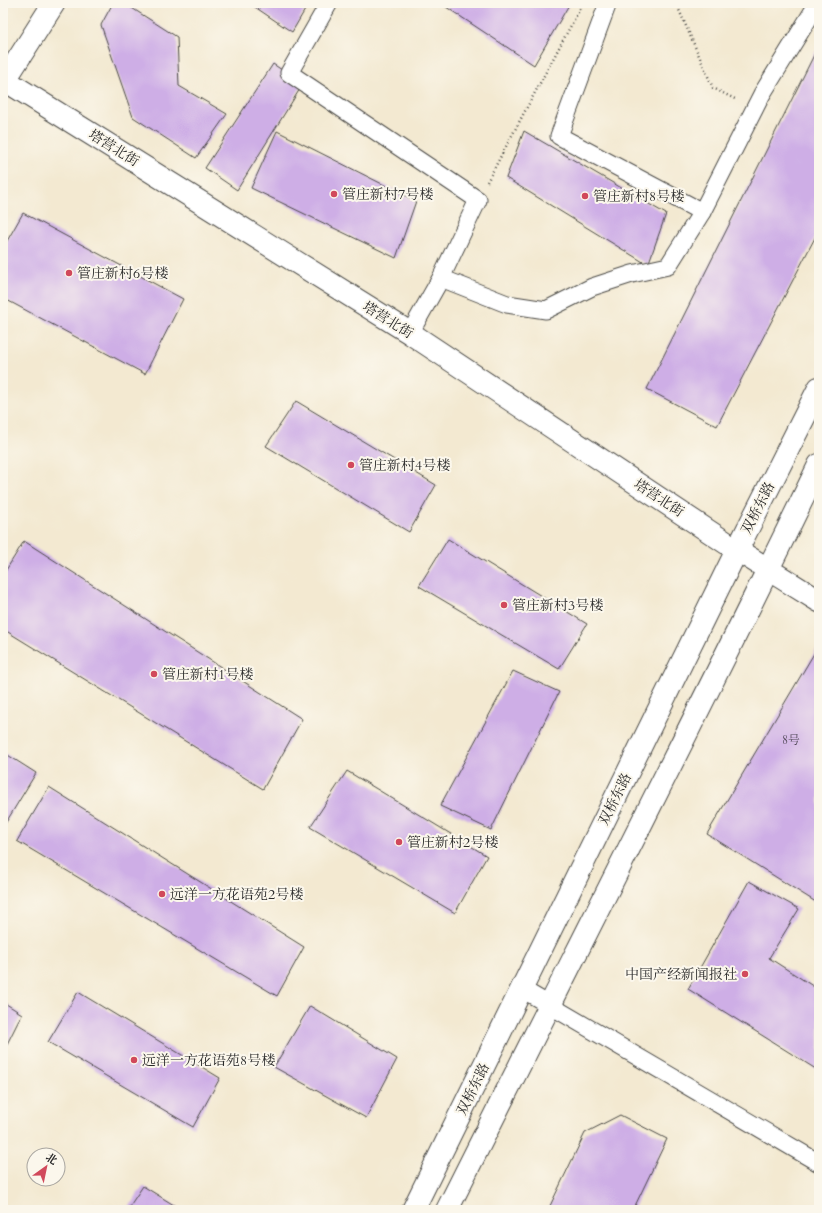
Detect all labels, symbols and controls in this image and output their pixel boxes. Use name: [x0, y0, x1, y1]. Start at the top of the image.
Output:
street label: 塔营北街: [85, 125, 143, 171]
place label: 管庄新村7号楼: [342, 185, 433, 204]
place label: 管庄新村8号楼: [593, 187, 684, 206]
marker: 管庄新村7号楼: [329, 189, 339, 199]
marker: 管庄新村8号楼: [580, 191, 590, 201]
place label: 管庄新村6号楼: [77, 264, 168, 283]
marker: 管庄新村6号楼: [64, 268, 74, 278]
street label: 塔营北街: [359, 297, 417, 343]
place label: 管庄新村4号楼: [359, 456, 450, 475]
marker: 管庄新村4号楼: [346, 460, 356, 470]
street label: 塔营北街: [630, 475, 688, 521]
street label: 双桥东路: [737, 479, 779, 537]
place label: 管庄新村3号楼: [512, 596, 603, 615]
marker: 管庄新村3号楼: [499, 600, 509, 610]
place label: 管庄新村1号楼: [162, 665, 253, 684]
marker: 管庄新村1号楼: [149, 669, 159, 679]
house number: 8号: [782, 732, 800, 748]
street label: 双桥东路: [594, 770, 636, 828]
place label: 管庄新村2号楼: [407, 833, 498, 852]
marker: 管庄新村2号楼: [394, 837, 404, 847]
place label: 远洋一方花语苑2号楼: [170, 885, 303, 904]
marker: 远洋一方花语苑2号楼: [157, 889, 167, 899]
place label: 中国产经新闻报社: [625, 965, 737, 984]
marker: 中国产经新闻报社: [740, 969, 750, 979]
place label: 远洋一方花语苑8号楼: [142, 1051, 275, 1070]
marker: 远洋一方花语苑8号楼: [129, 1055, 139, 1065]
street label: 双桥东路: [452, 1060, 494, 1118]
north arrow: [26, 1147, 66, 1187]
text: 北: [42, 1150, 60, 1168]

